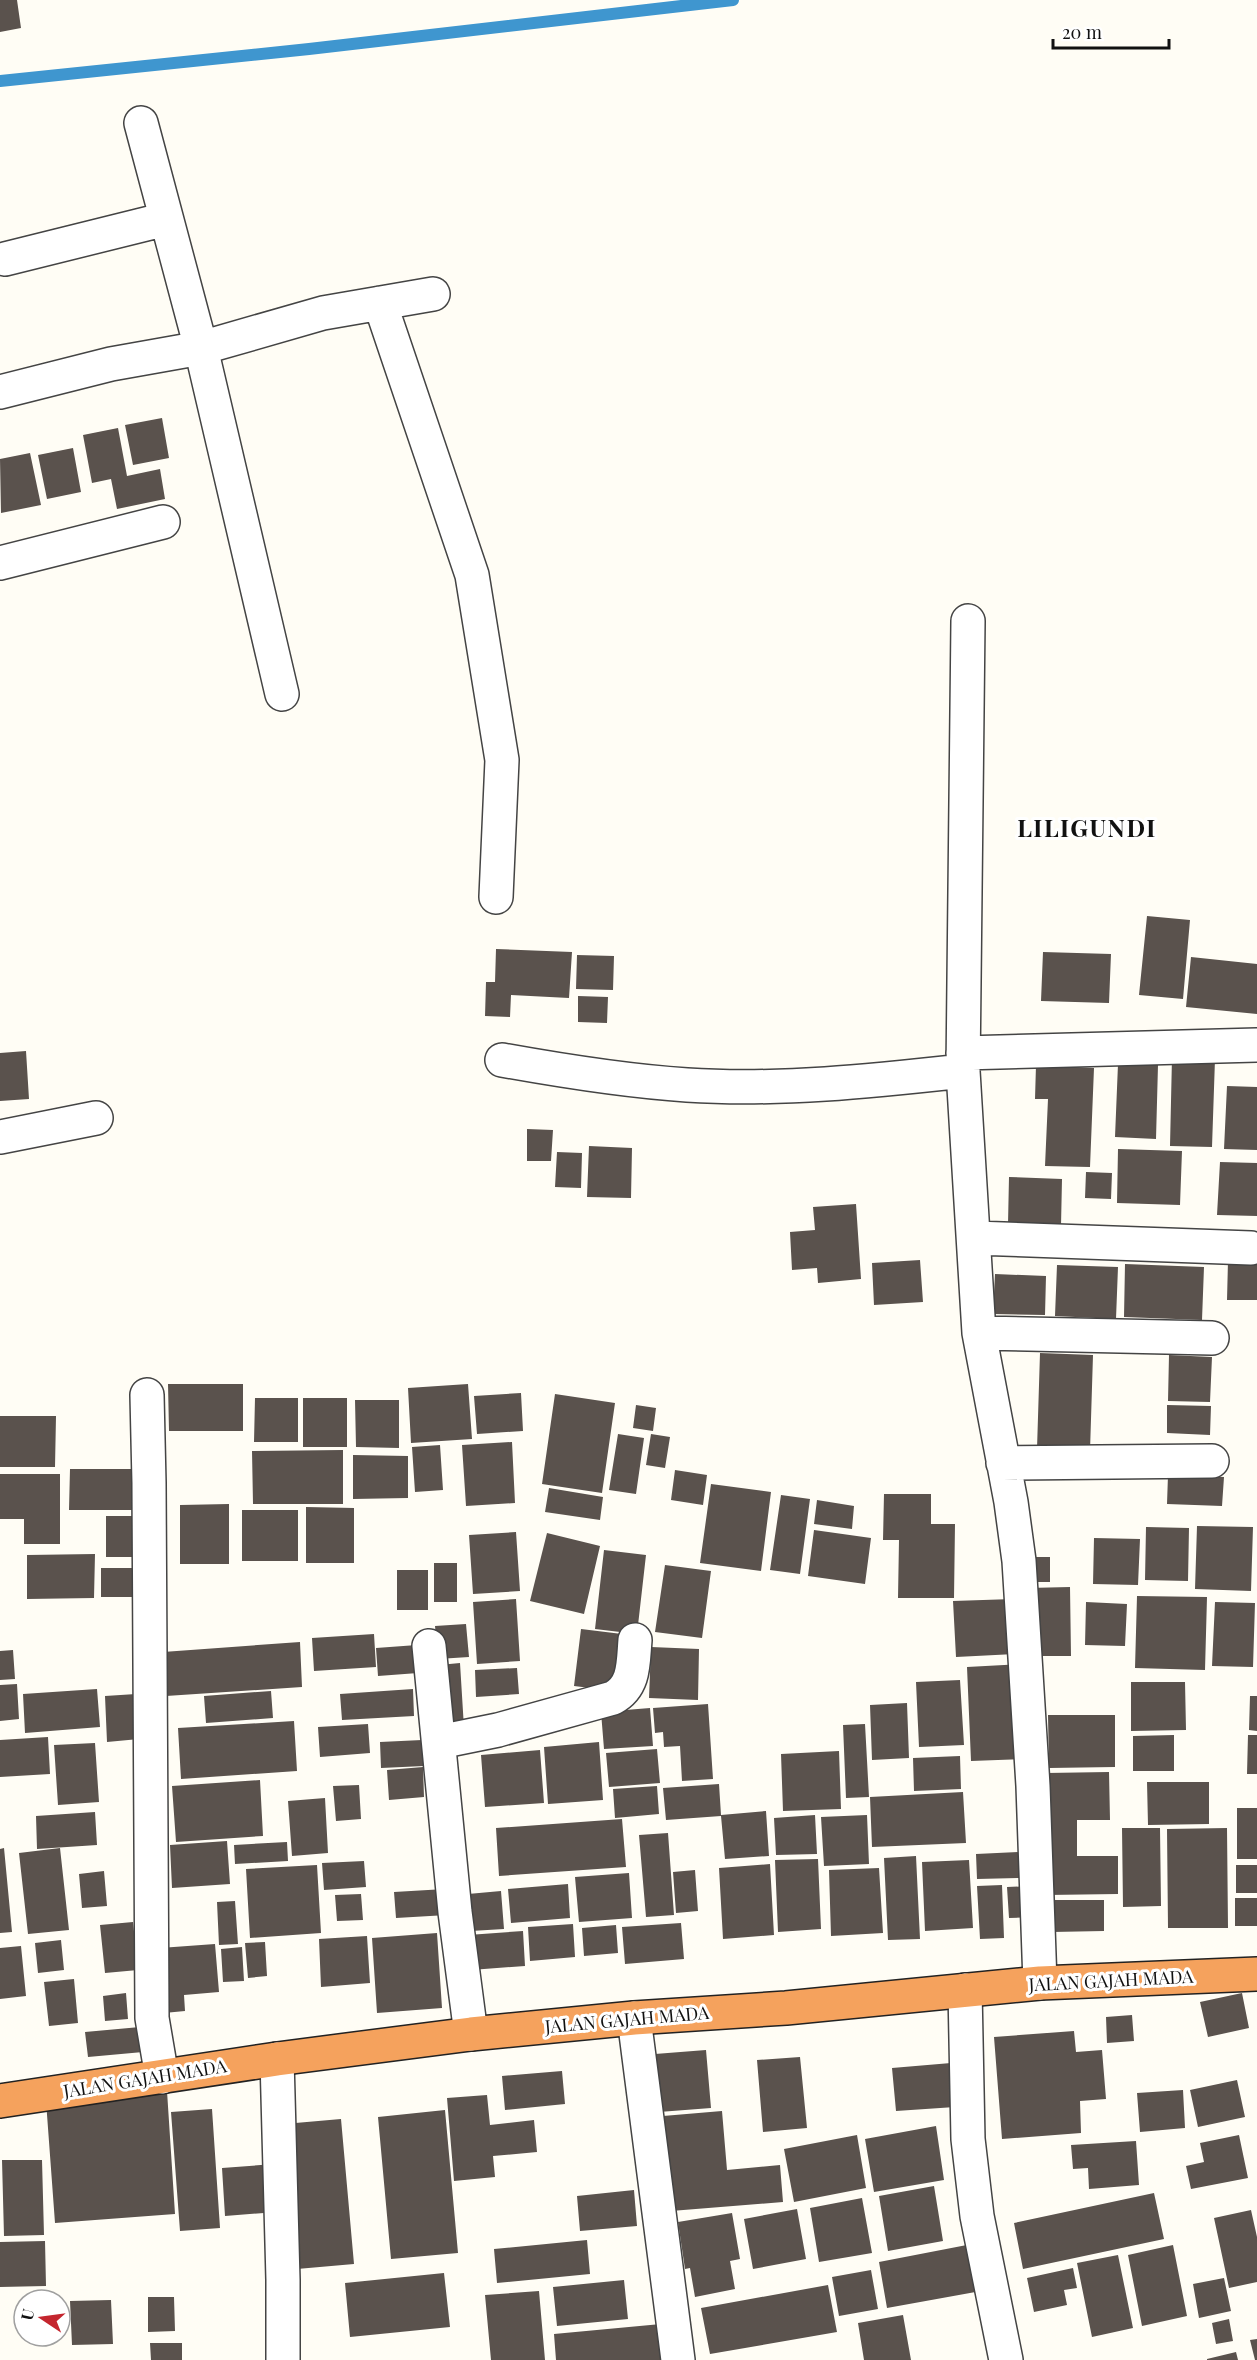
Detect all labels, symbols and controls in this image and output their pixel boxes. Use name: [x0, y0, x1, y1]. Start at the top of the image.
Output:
scale bar: [1053, 12, 1168, 50]
text: 20 m: [1062, 20, 1102, 44]
district label: LILIGUNDI: [1017, 811, 1157, 843]
street label: JALAN GAJAH MADA: [1027, 1964, 1195, 1996]
street label: JALAN GAJAH MADA: [543, 2000, 711, 2038]
street label: JALAN GAJAH MADA: [61, 2053, 229, 2103]
north arrow: [12, 2288, 72, 2348]
text: U: [15, 2307, 38, 2322]

